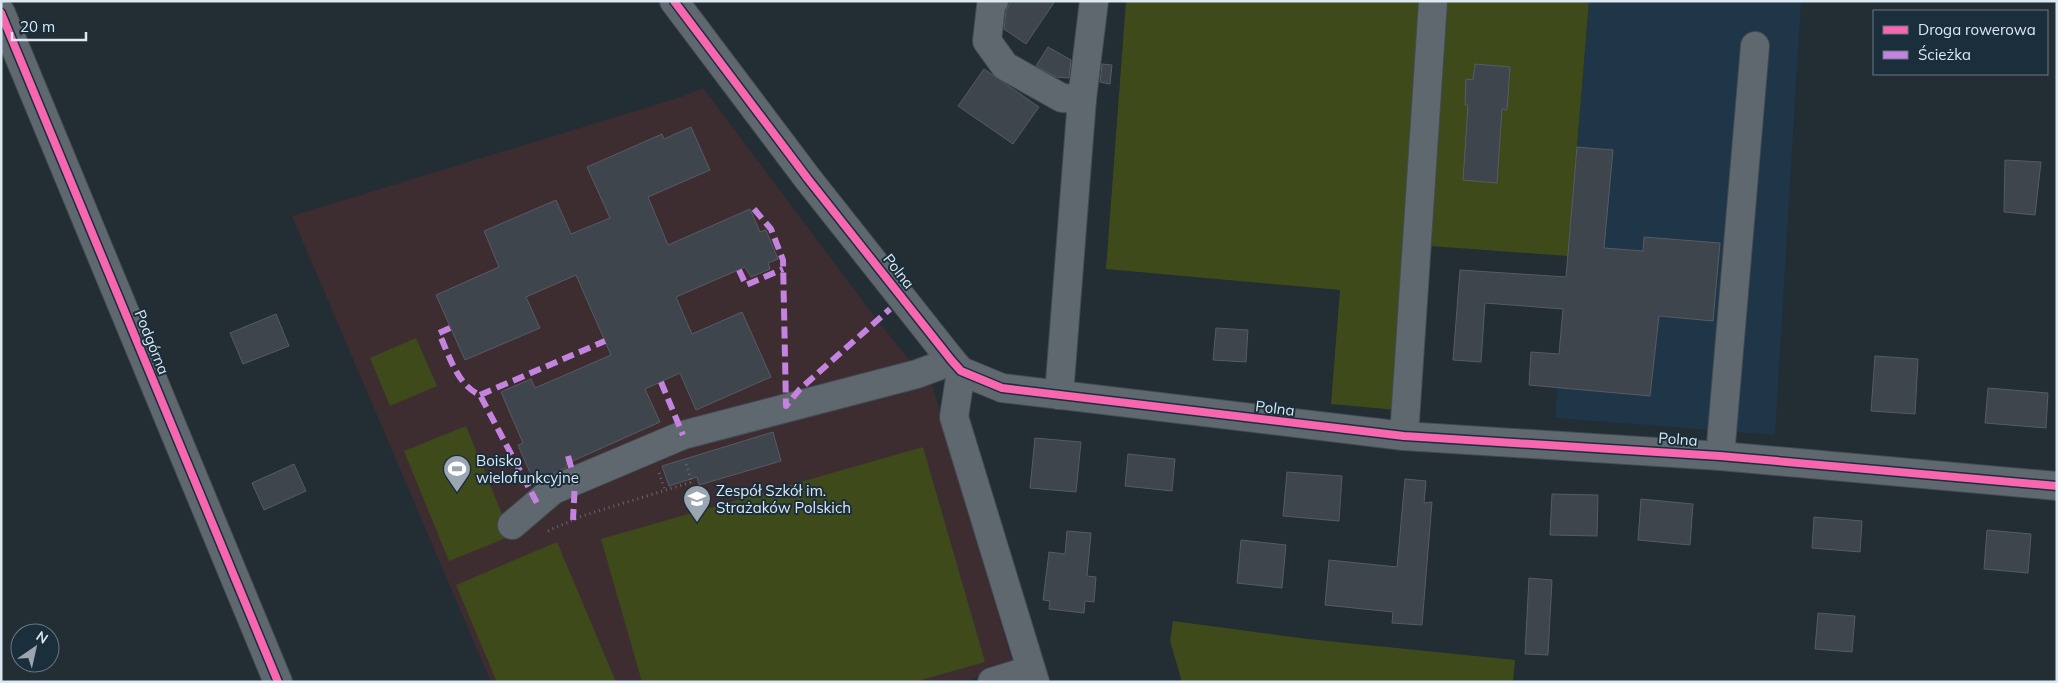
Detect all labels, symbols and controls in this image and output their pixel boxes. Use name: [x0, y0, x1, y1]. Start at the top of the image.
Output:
scale bar: [12, 10, 86, 42]
legend: [1873, 10, 2048, 75]
text: 20 m: [20, 17, 55, 36]
text: Droga rowerowa: [1918, 20, 2036, 39]
text: Ścieżka: [1918, 45, 1971, 64]
street label: Polna: [879, 250, 919, 292]
street label: Podgórna: [130, 307, 174, 377]
street label: Polna: [1254, 396, 1296, 420]
street label: Polna: [1658, 428, 1698, 450]
place label: Boisko wielofunkcyjne: [476, 451, 579, 487]
sports icon: Boisko wielofunkcyjne: [442, 454, 472, 493]
place label: Zespół Szkół im. Strażaków Polskich: [716, 481, 851, 517]
school or university icon: Zespół Szkół im. Strażaków Polskich: [682, 484, 712, 523]
north arrow: [10, 623, 60, 673]
text: N: [33, 627, 52, 648]

